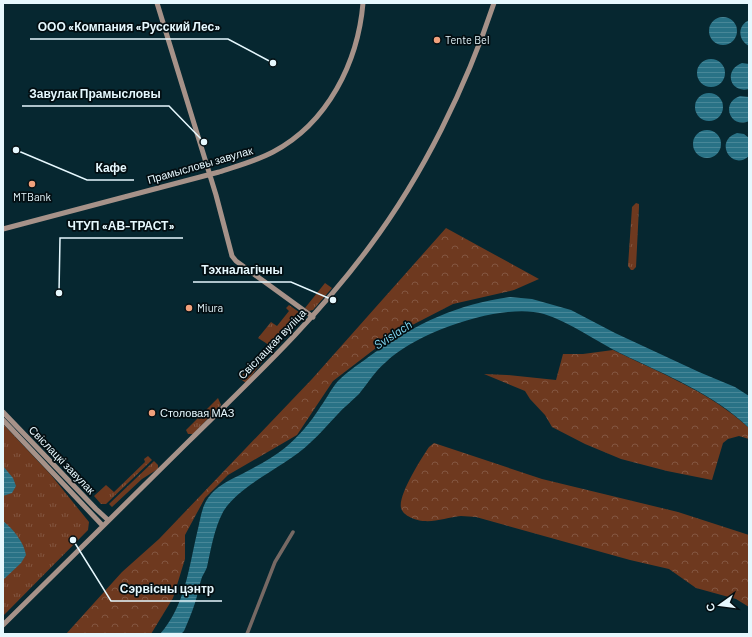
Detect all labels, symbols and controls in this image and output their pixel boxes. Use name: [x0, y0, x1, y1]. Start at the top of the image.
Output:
callout: ООО «Компания «Русский Лес»: [30, 15, 228, 39]
text: ООО «Компания «Русский Лес»: [38, 19, 220, 34]
place label: Tente Bel: [445, 33, 489, 46]
marker: Tente Bel: [432, 35, 442, 45]
callout: Завулак Прамысловы: [22, 82, 169, 106]
text: Завулак Прамысловы: [29, 86, 161, 101]
street label: Прамысловы завулак: [146, 143, 254, 186]
callout: Кафе: [87, 156, 134, 180]
text: Кафе: [95, 160, 127, 175]
marker: MTBank: [27, 179, 37, 189]
place label: MTBank: [13, 190, 51, 203]
callout: ЧТУП «АВ-ТРАСТ»: [60, 214, 183, 238]
text: ЧТУП «АВ-ТРАСТ»: [67, 218, 175, 232]
callout: Тэхналагічны: [193, 258, 291, 282]
text: Тэхналагічны: [201, 262, 283, 276]
place label: Miura: [197, 301, 223, 314]
marker: Miura: [184, 303, 194, 313]
street label: Свіслацкая вуліца: [235, 305, 309, 381]
water label: Svislach: [371, 317, 414, 352]
place label: Столовая МАЗ: [160, 406, 235, 419]
marker: Столовая МАЗ: [147, 408, 157, 418]
street label: Свіслацкі завулак: [27, 423, 98, 496]
callout: Сэрвісны цэнтр: [111, 577, 222, 601]
text: Сэрвісны цэнтр: [120, 581, 214, 596]
north arrow: [700, 585, 740, 625]
text: С: [703, 602, 717, 613]

